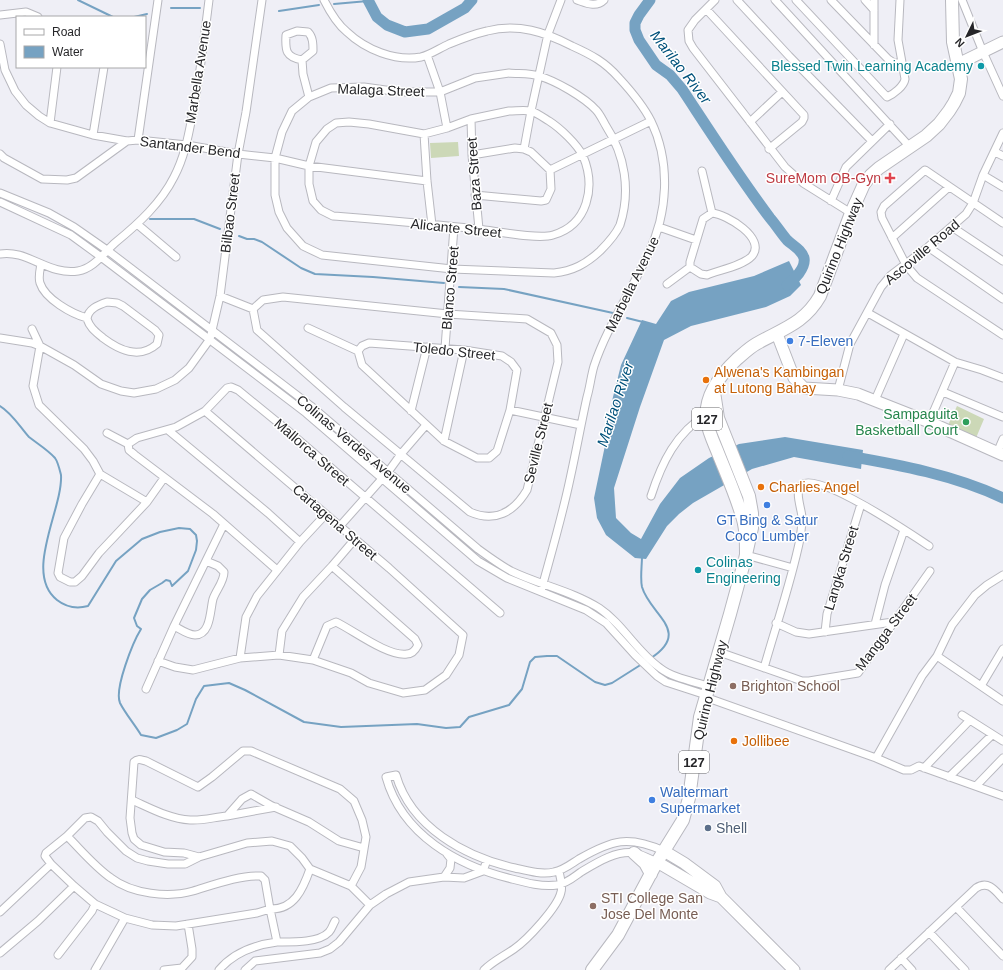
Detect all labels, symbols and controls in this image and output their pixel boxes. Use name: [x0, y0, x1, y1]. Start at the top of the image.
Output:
legend: [16, 16, 146, 68]
north arrow: [947, 16, 987, 56]
street label: Marbella Avenue: [182, 19, 214, 125]
text: Road: [52, 25, 81, 39]
water label: Marilao River: [647, 27, 716, 108]
text: N: [953, 36, 967, 50]
text: Water: [52, 45, 84, 59]
place label: Blessed Twin Learning Academy: [771, 58, 973, 74]
marker: Blessed Twin Learning Academy: [976, 61, 986, 71]
street label: Malaga Street: [337, 80, 425, 100]
street label: Santander Bend: [139, 133, 241, 161]
street label: Baza Street: [463, 137, 485, 211]
place label: SureMom OB-Gyn: [766, 170, 881, 186]
street label: Bilbao Street: [217, 172, 243, 254]
marker: SureMom OB-Gyn: [884, 172, 896, 184]
street label: Quirino Highway: [812, 195, 866, 297]
street label: Alicante Street: [410, 215, 502, 241]
street label: Ascoville Road: [881, 216, 963, 288]
street label: Marbella Avenue: [602, 234, 662, 334]
street label: Blanco Street: [438, 245, 462, 331]
place label: 7-Eleven: [798, 333, 853, 349]
marker: 7-Eleven: [785, 336, 795, 346]
street label: Toledo Street: [412, 339, 496, 363]
water label: Marilao River: [593, 358, 637, 449]
place label: Alwena's Kambingan at Lutong Bahay: [714, 364, 844, 396]
marker: Alwena's Kambingan at Lutong Bahay: [701, 375, 711, 385]
street label: Colinas Verdes Avenue: [294, 391, 415, 497]
street label: Seville Street: [520, 401, 556, 485]
place label: Sampaguita Basketball Court: [855, 406, 958, 438]
road number: 127: [692, 408, 722, 430]
street label: Mallorca Street: [271, 415, 353, 489]
marker: Sampaguita Basketball Court: [961, 417, 971, 427]
place label: Charlies Angel: [769, 479, 859, 495]
street label: Cartagena Street: [290, 481, 381, 563]
marker: Charlies Angel: [756, 482, 766, 492]
marker: GT Bing & Satur Coco Lumber: [762, 500, 772, 510]
place label: GT Bing & Satur Coco Lumber: [716, 512, 818, 544]
street label: Langka Street: [821, 524, 861, 612]
place label: Colinas Engineering: [706, 554, 781, 586]
marker: Colinas Engineering: [693, 565, 703, 575]
street label: Mangga Street: [852, 590, 920, 673]
street label: Quirino Highway: [690, 638, 730, 742]
place label: Brighton School: [741, 678, 840, 694]
marker: Brighton School: [728, 681, 738, 691]
place label: Jollibee: [742, 733, 790, 749]
marker: Jollibee: [729, 736, 739, 746]
road number: 127: [679, 751, 709, 773]
place label: Waltermart Supermarket: [660, 784, 740, 816]
marker: Waltermart Supermarket: [647, 795, 657, 805]
place label: Shell: [716, 820, 747, 836]
marker: Shell: [703, 823, 713, 833]
place label: STI College San Jose Del Monte: [601, 890, 703, 922]
marker: STI College San Jose Del Monte: [588, 901, 598, 911]

